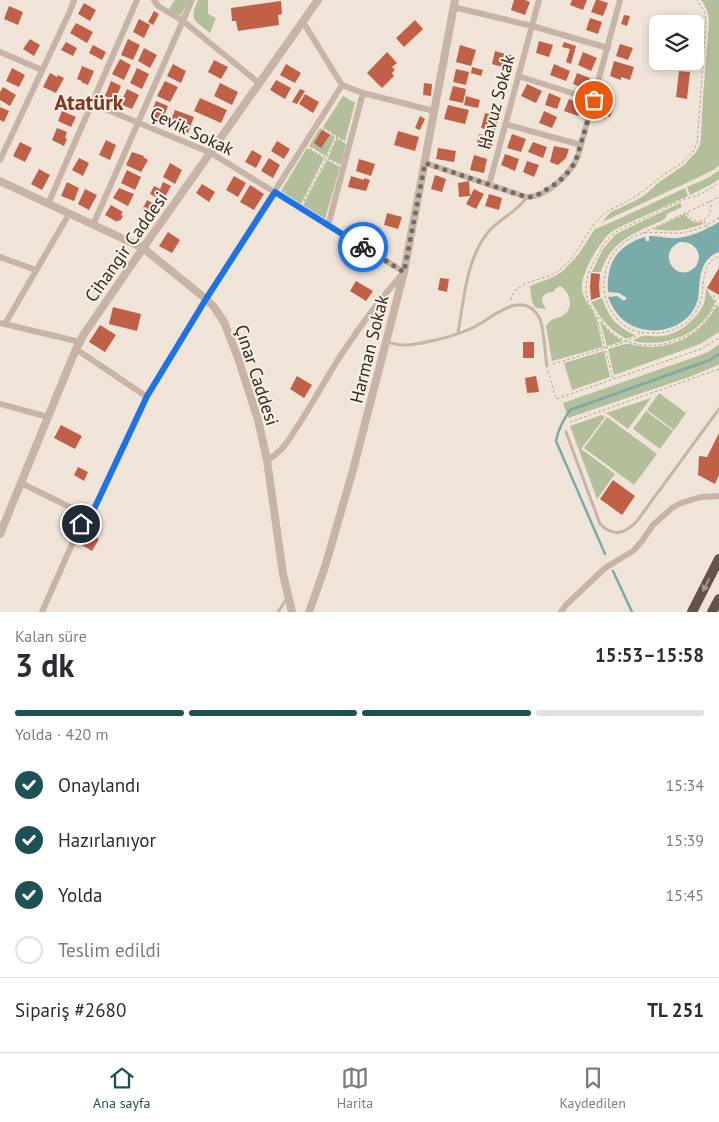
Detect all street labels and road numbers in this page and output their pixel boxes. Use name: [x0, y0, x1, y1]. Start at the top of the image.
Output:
street label: Havuz Sokak: [472, 52, 520, 152]
street label: Çevik Sokak: [146, 102, 238, 161]
street label: Cihangir Caddesi: [80, 188, 172, 306]
street label: Harman Sokak: [344, 292, 394, 405]
street label: Çınar Caddesi: [230, 322, 284, 428]

